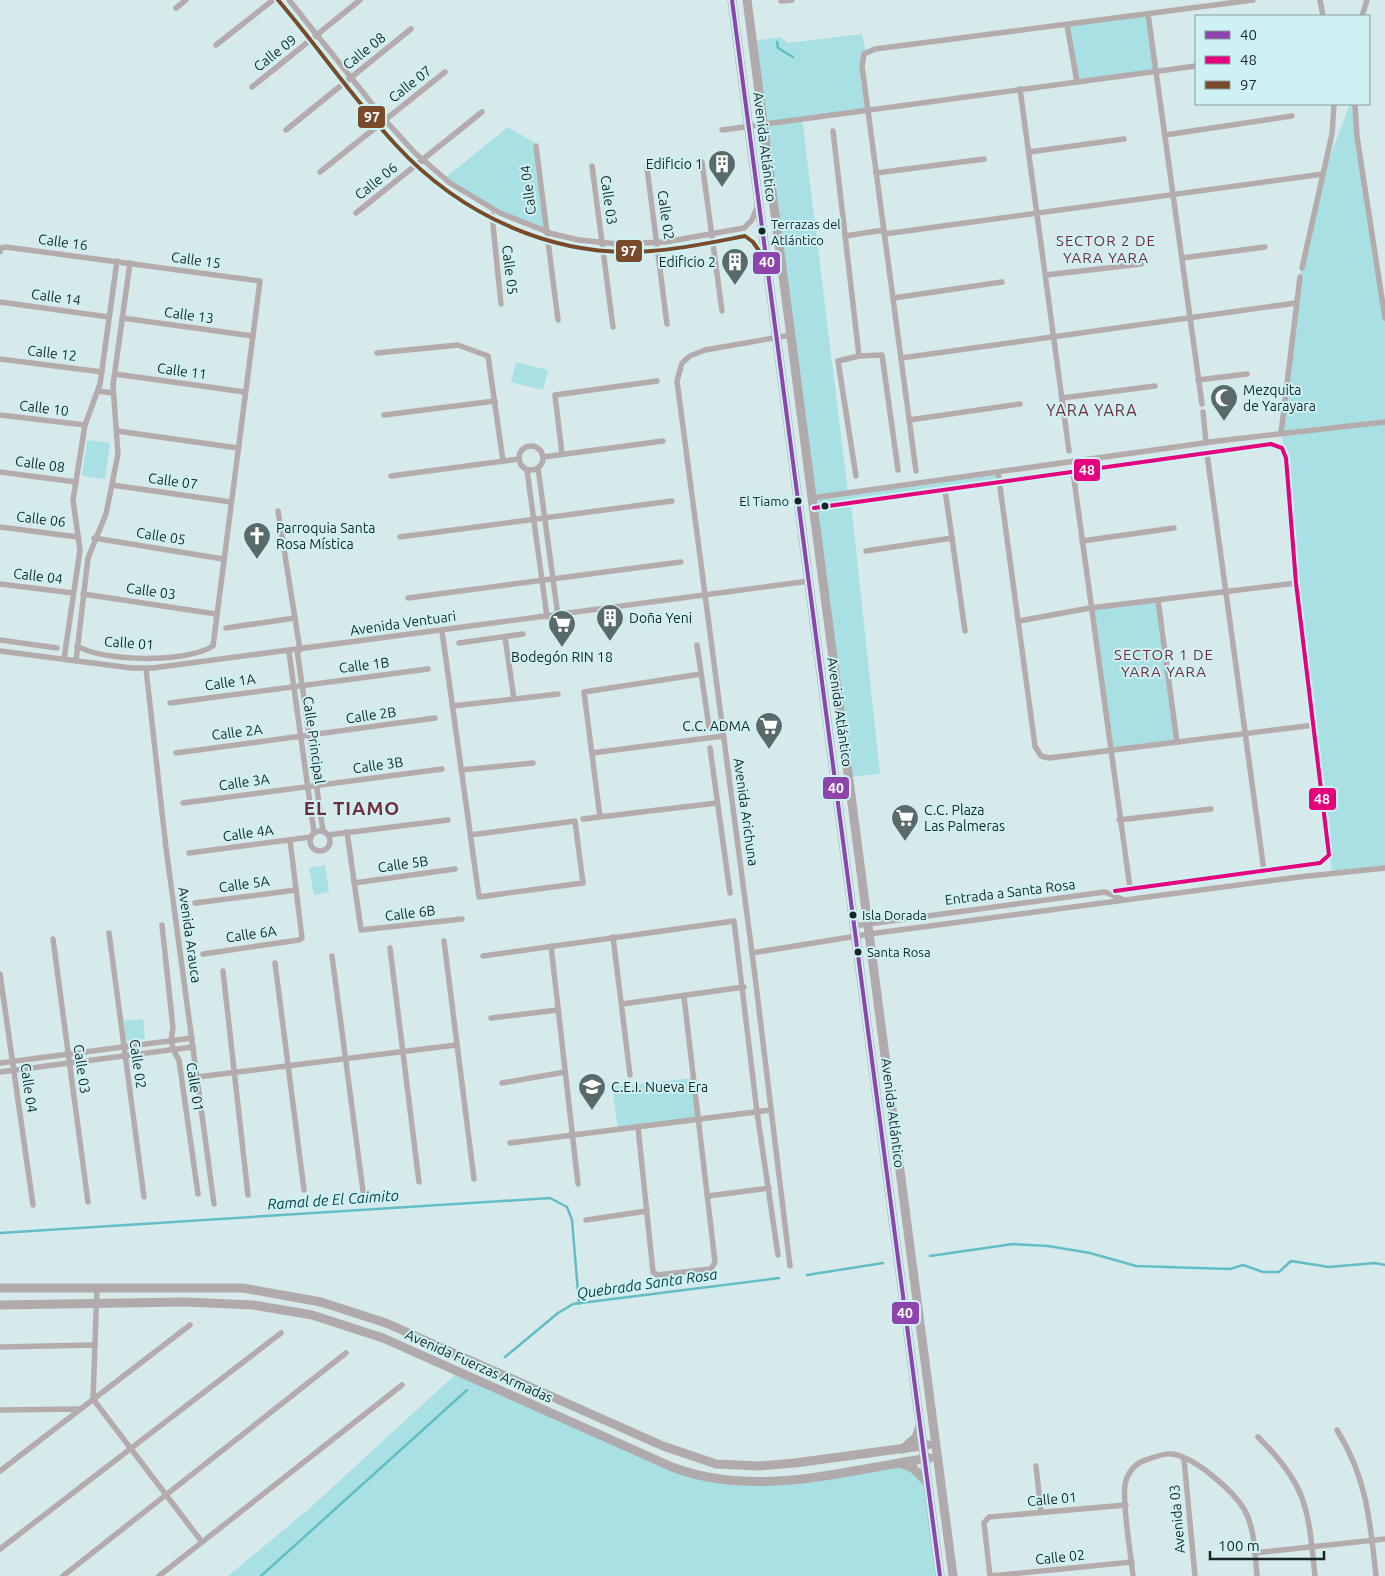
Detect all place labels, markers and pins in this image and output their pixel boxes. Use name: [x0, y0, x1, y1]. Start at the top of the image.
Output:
building icon: Edificio 1: [707, 149, 737, 188]
place label: Edificio 1: [646, 156, 703, 172]
place label: Terrazas del Atlántico: [771, 217, 841, 247]
marker: Terrazas del Atlántico: [757, 226, 767, 236]
building icon: Edificio 2: [720, 247, 750, 286]
place label: Edificio 2: [659, 254, 716, 270]
place label: Mezquita de Yarayara: [1243, 382, 1316, 414]
mosque icon: Mezquita de Yarayara: [1209, 383, 1239, 422]
place label: El Tiamo: [739, 494, 789, 508]
marker: El Tiamo: [793, 496, 803, 506]
unlabelled marker: [820, 501, 830, 511]
place label: Parroquia Santa Rosa Mística: [276, 520, 375, 552]
church icon: Parroquia Santa Rosa Mística: [242, 521, 272, 560]
building icon: Doña Yeni: [595, 603, 625, 642]
supermarket icon: Bodegón RIN 18: [547, 609, 577, 648]
place label: Doña Yeni: [629, 610, 692, 626]
place label: Bodegón RIN 18: [511, 649, 613, 665]
supermarket icon: C.C. ADMA: [754, 711, 784, 750]
place label: C.C. ADMA: [682, 718, 750, 734]
place label: C.C. Plaza Las Palmeras: [924, 802, 1005, 834]
supermarket icon: C.C. Plaza Las Palmeras: [890, 803, 920, 842]
place label: Isla Dorada: [862, 908, 927, 922]
marker: Isla Dorada: [848, 910, 858, 920]
place label: Santa Rosa: [867, 945, 931, 959]
marker: Santa Rosa: [853, 947, 863, 957]
school or university icon: C.E.I. Nueva Era: [577, 1072, 607, 1111]
place label: C.E.I. Nueva Era: [611, 1079, 708, 1095]

